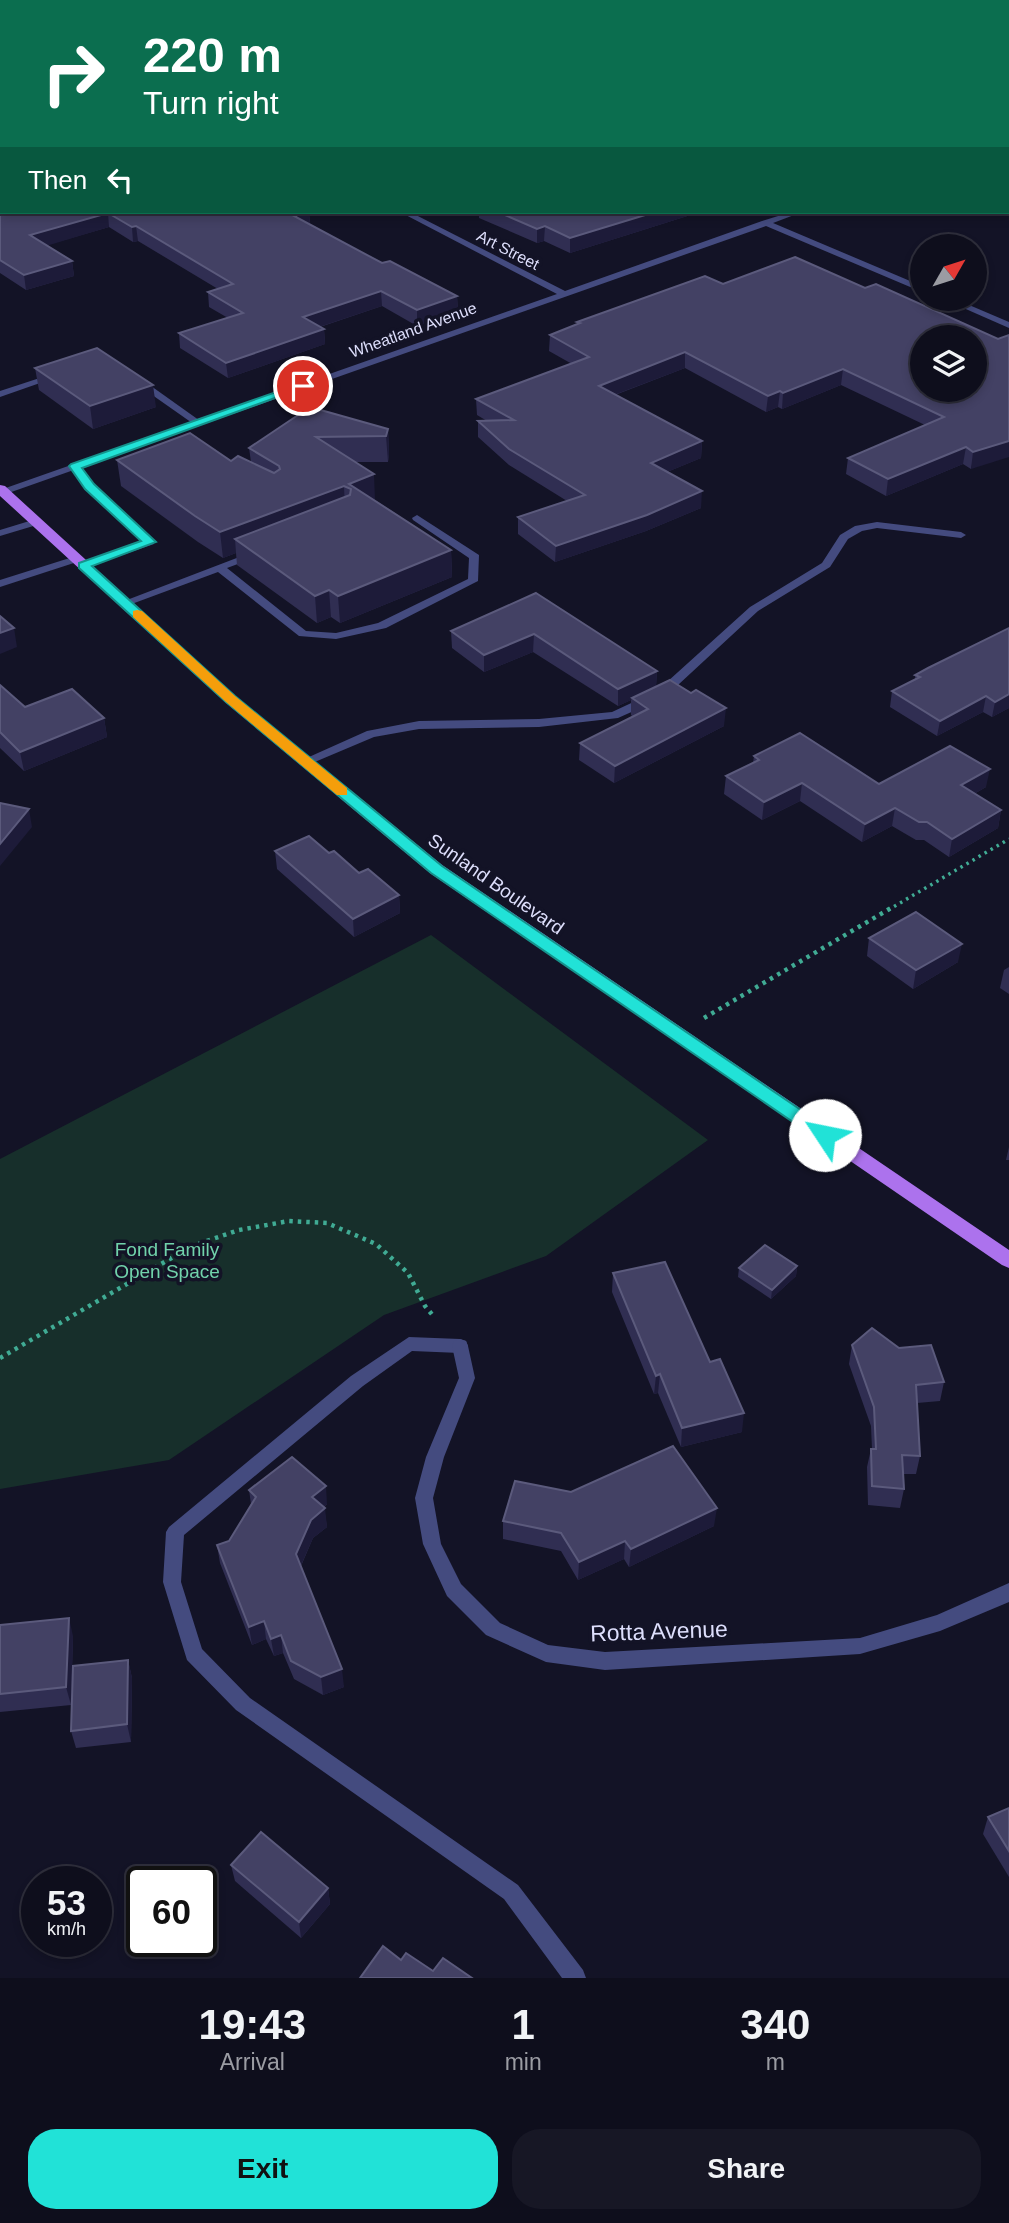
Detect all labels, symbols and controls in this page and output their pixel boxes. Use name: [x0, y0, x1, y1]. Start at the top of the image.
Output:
icon: right: [28, 28, 119, 119]
text: 220 m: [143, 28, 282, 82]
text: Turn right: [143, 85, 279, 121]
icon: left: [101, 161, 139, 199]
text: Then: [28, 165, 87, 195]
street label: Art Street: [474, 227, 542, 273]
north arrow: [910, 234, 987, 312]
map controls: [910, 234, 987, 402]
street label: Wheatland Avenue: [347, 299, 479, 361]
button: layers: [910, 325, 987, 402]
pin: [273, 356, 333, 416]
icon: arrive: [284, 367, 322, 405]
street label: Sunland Boulevard: [424, 829, 568, 939]
position arrow: [788, 1098, 862, 1172]
park label: Fond Family Open Space: [114, 1239, 220, 1282]
street label: Rotta Avenue: [590, 1616, 728, 1646]
speed limit sign: 60: [126, 1866, 217, 1957]
text: 53: [47, 1883, 86, 1922]
text: km/h: [47, 1919, 86, 1939]
text: 19:43: [199, 2001, 306, 2048]
text: 1: [511, 2001, 535, 2048]
text: 340: [740, 2001, 810, 2048]
text: Arrival: [220, 2049, 285, 2075]
text: min: [505, 2049, 542, 2075]
text: m: [766, 2049, 785, 2075]
button: Exit: [28, 2129, 498, 2209]
button: Share: [512, 2129, 981, 2209]

